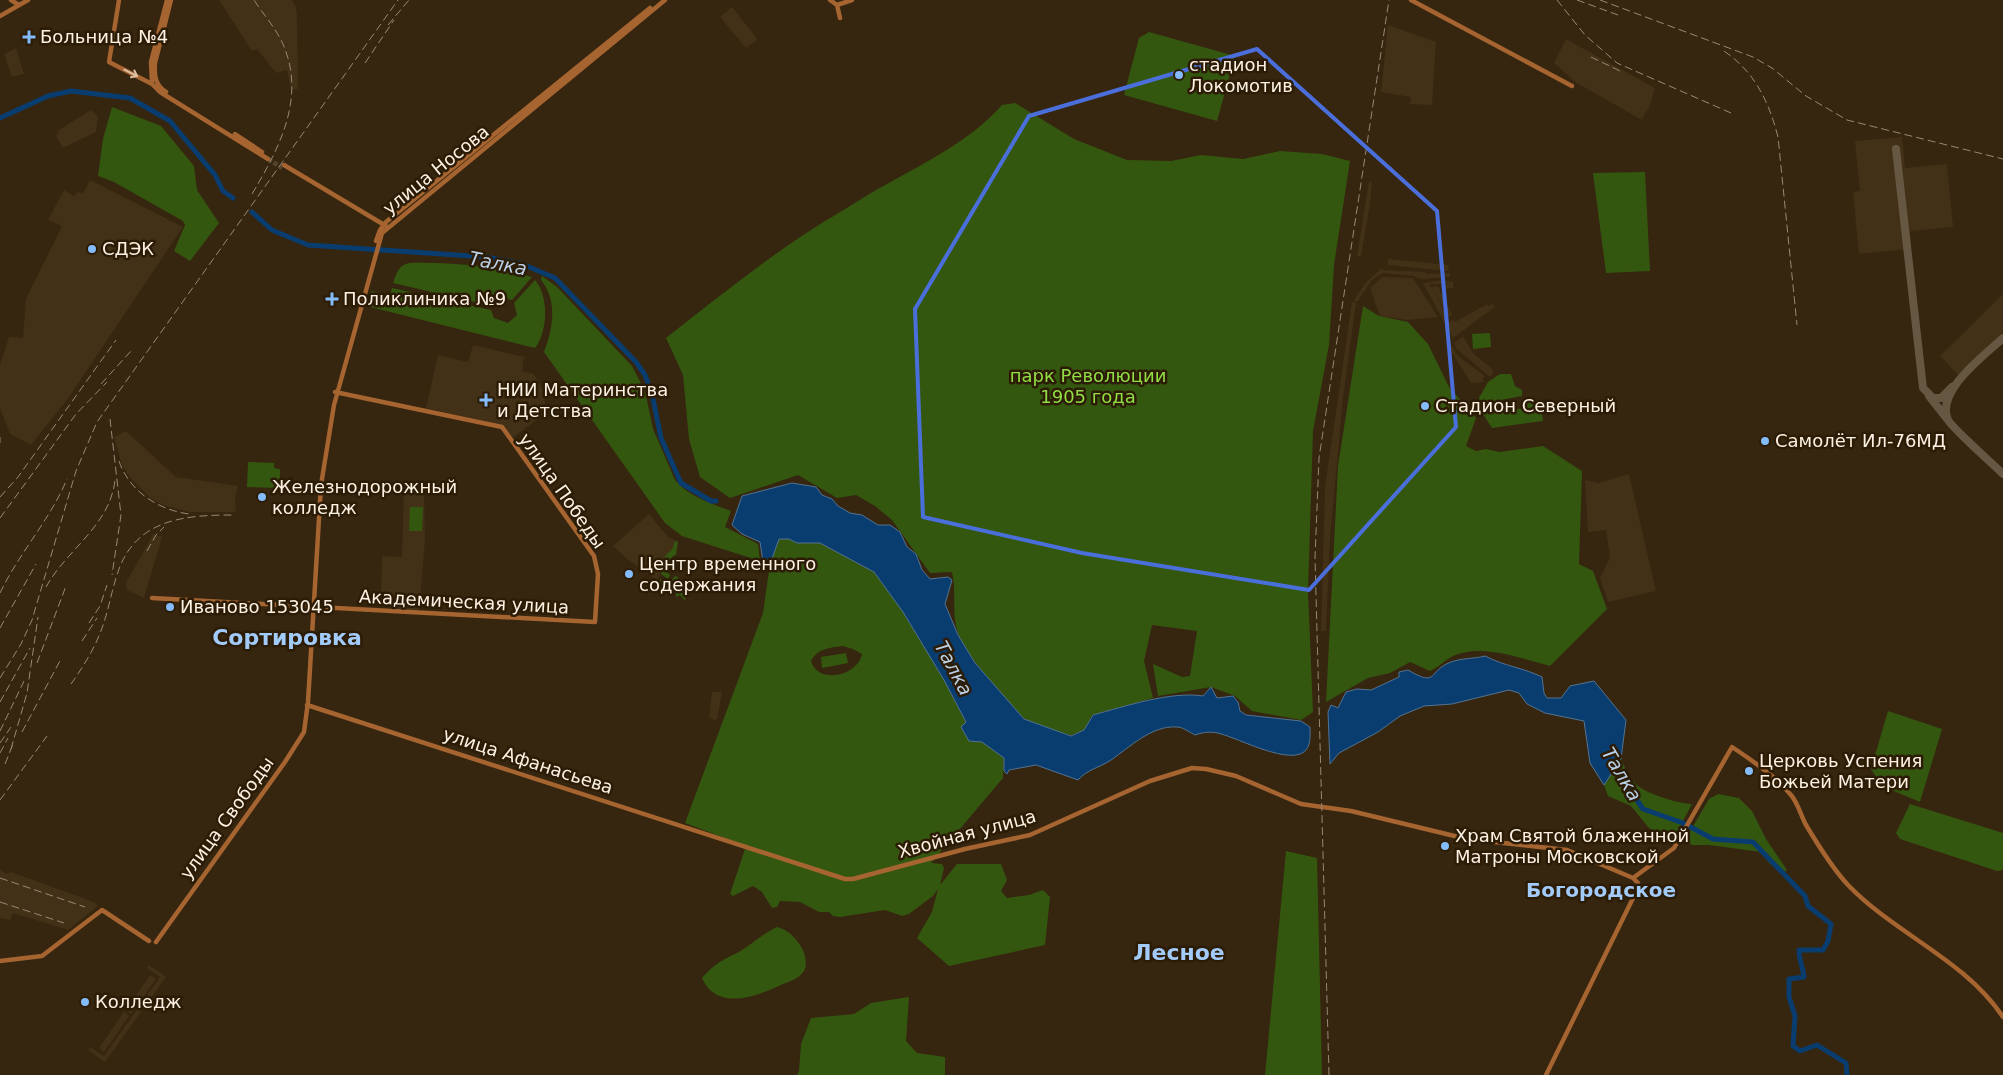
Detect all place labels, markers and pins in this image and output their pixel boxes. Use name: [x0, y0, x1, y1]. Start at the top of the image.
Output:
place label: Больница №4: [40, 26, 168, 47]
marker: Больница №4: [22, 30, 36, 44]
place label: стадион Локомотив: [1189, 54, 1293, 96]
marker: стадион Локомотив: [1173, 69, 1185, 81]
place label: СДЭК: [102, 238, 154, 259]
marker: СДЭК: [86, 243, 98, 255]
place label: Поликлиника №9: [343, 288, 506, 309]
marker: Поликлиника №9: [325, 292, 339, 306]
place label: НИИ Материнства и Детства: [497, 379, 668, 421]
marker: НИИ Материнства и Детства: [479, 393, 493, 407]
place label: Стадион Северный: [1435, 395, 1616, 416]
marker: Стадион Северный: [1419, 400, 1431, 412]
place label: Самолёт Ил-76МД: [1775, 430, 1946, 451]
marker: Самолёт Ил-76МД: [1759, 435, 1771, 447]
place label: Железнодорожный колледж: [272, 476, 457, 518]
marker: Железнодорожный колледж: [256, 491, 268, 503]
place label: Центр временного содержания: [639, 553, 816, 595]
marker: Центр временного содержания: [623, 568, 635, 580]
place label: Иваново 153045: [180, 596, 334, 617]
marker: Иваново 153045: [164, 601, 176, 613]
place label: Церковь Успения Божьей Матери: [1759, 750, 1922, 792]
marker: Церковь Успения Божьей Матери: [1743, 765, 1755, 777]
place label: Храм Святой блаженной Матроны Московской: [1455, 825, 1689, 867]
marker: Храм Святой блаженной Матроны Московской: [1439, 840, 1451, 852]
place label: Колледж: [95, 991, 182, 1012]
marker: Колледж: [79, 996, 91, 1008]

